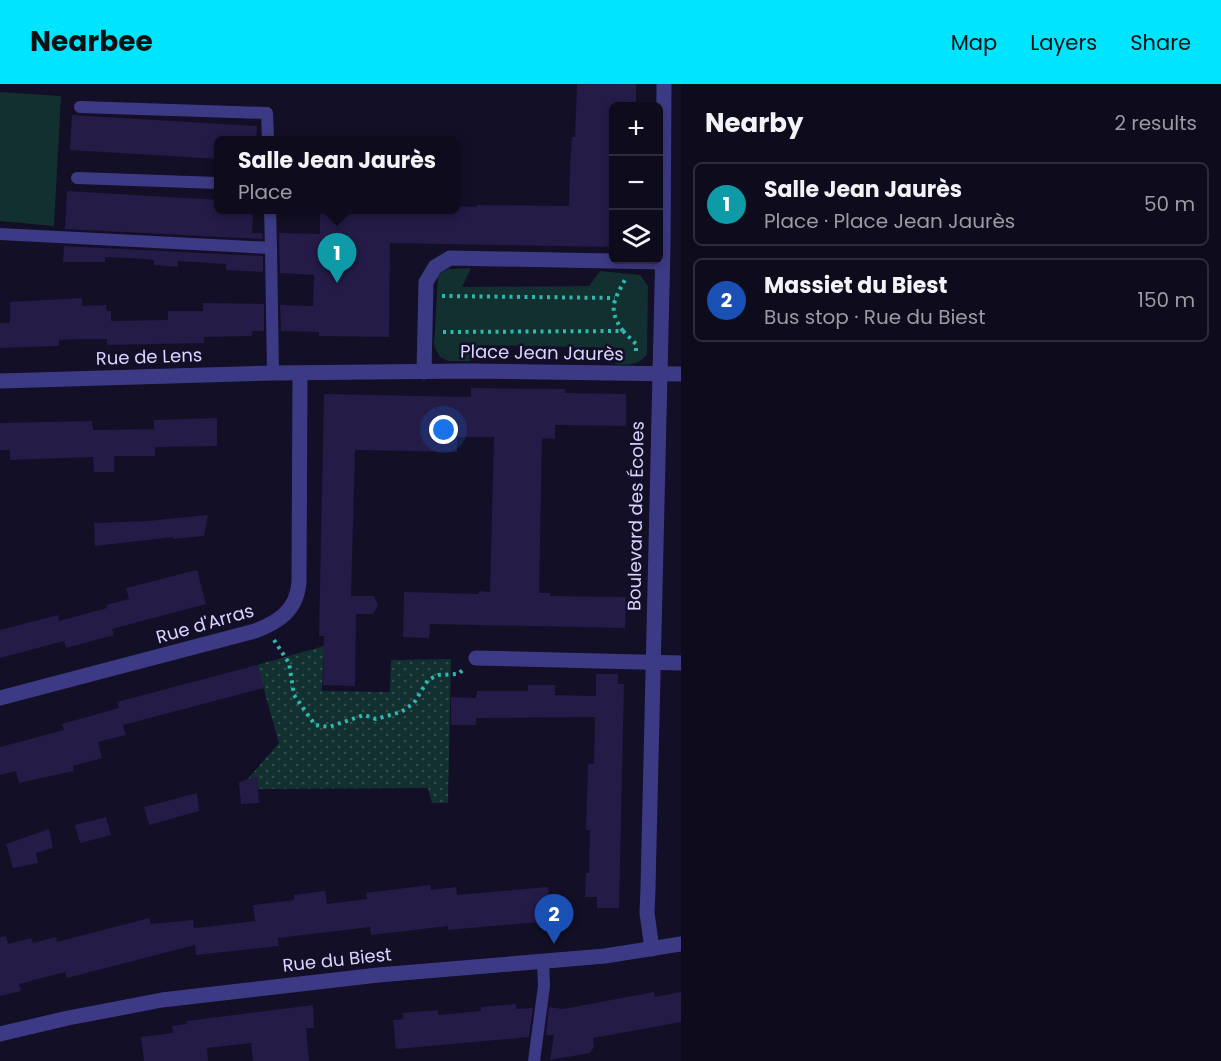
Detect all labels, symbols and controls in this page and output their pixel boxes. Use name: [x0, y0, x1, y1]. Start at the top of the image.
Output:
text: Nearbee: [30, 22, 153, 61]
text: Map: [951, 28, 997, 57]
text: Layers: [1030, 28, 1097, 57]
text: Share: [1130, 28, 1191, 57]
map controls: [609, 102, 663, 264]
button: +: [609, 102, 663, 156]
text: Nearby: [705, 105, 803, 141]
text: 2 results: [1114, 109, 1197, 137]
popup: [214, 136, 460, 214]
text: Salle Jean Jaurès: [238, 145, 436, 176]
button: −: [609, 156, 663, 210]
text: Salle Jean Jaurès: [764, 174, 962, 205]
text: Place: [238, 178, 293, 206]
text: 1: [723, 190, 730, 218]
text: 50 m: [1144, 190, 1195, 218]
text: Place · Place Jean Jaurès: [764, 207, 1015, 235]
button: layers: [609, 210, 663, 264]
pin: 1: [318, 234, 356, 283]
text: Massiet du Biest: [764, 270, 948, 301]
text: 2: [721, 286, 732, 314]
text: 150 m: [1138, 286, 1195, 314]
text: Bus stop · Rue du Biest: [764, 303, 985, 331]
street label: Place Jean Jaurès: [460, 339, 624, 366]
street label: Rue de Lens: [95, 342, 203, 371]
your location: [429, 415, 458, 444]
street label: Boulevard des Écoles: [621, 421, 650, 611]
street label: Rue d'Arras: [153, 598, 257, 649]
pin: 2: [534, 894, 574, 944]
street label: Rue du Biest: [281, 941, 393, 978]

